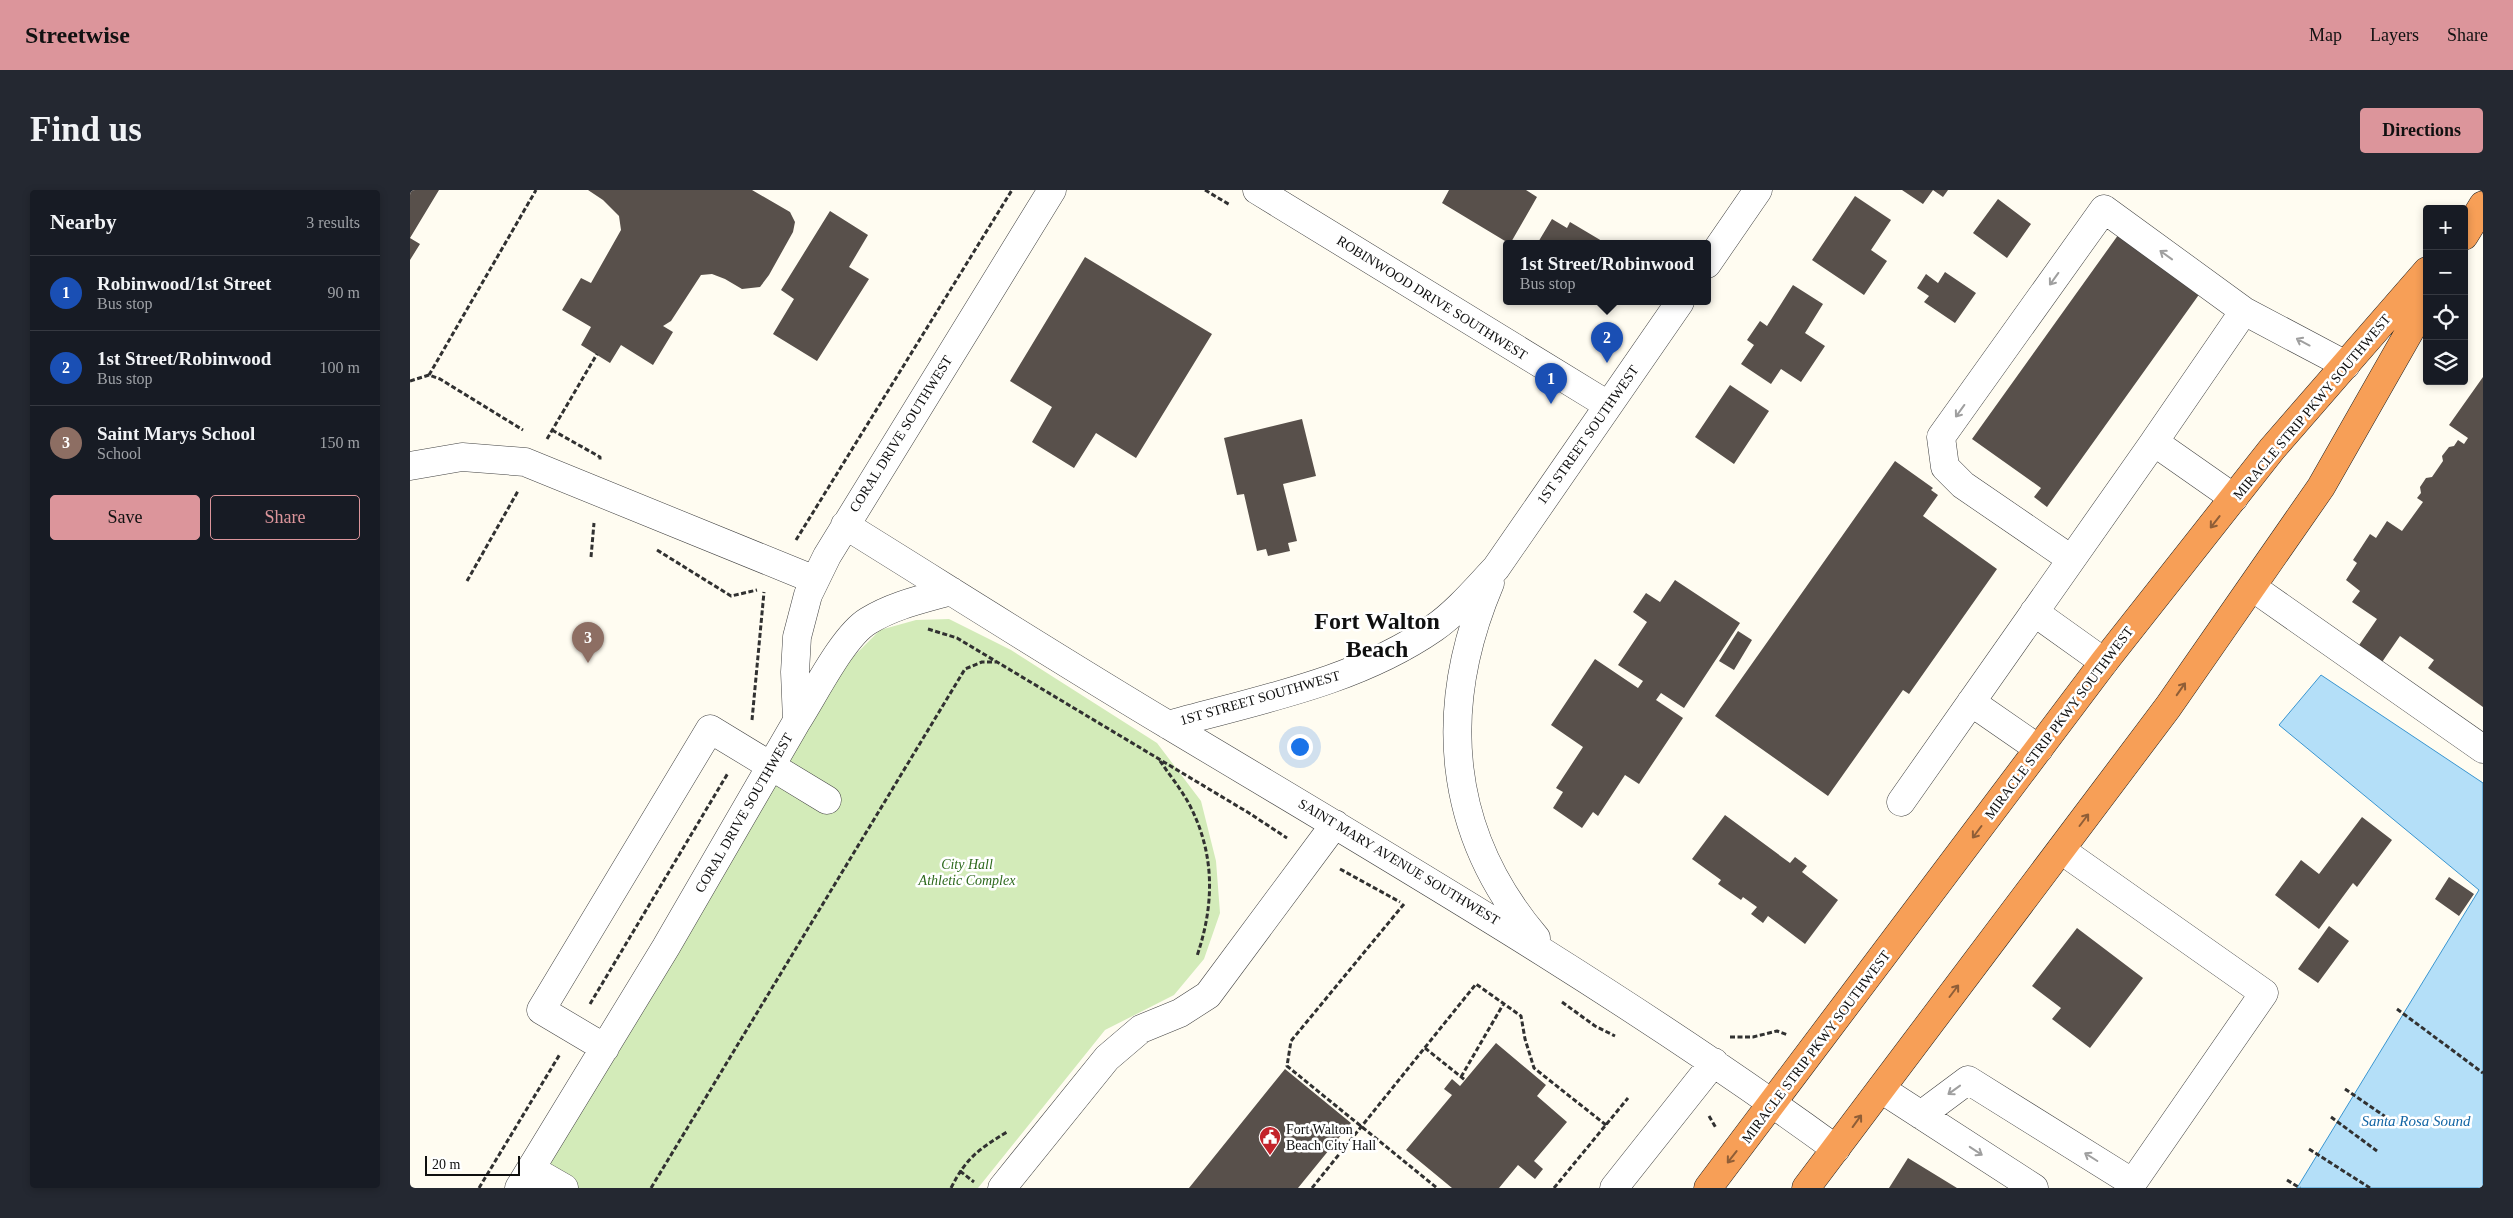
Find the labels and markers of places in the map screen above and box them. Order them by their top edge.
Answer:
pin: 2 [1591,322,1623,363]
pin: 1 [1535,363,1567,404]
pin: 3 [572,622,604,663]
place label: Fort Walton Beach City Hall [1286,1122,1376,1153]
public building icon: Fort Walton Beach City Hall [1258,1125,1282,1156]

